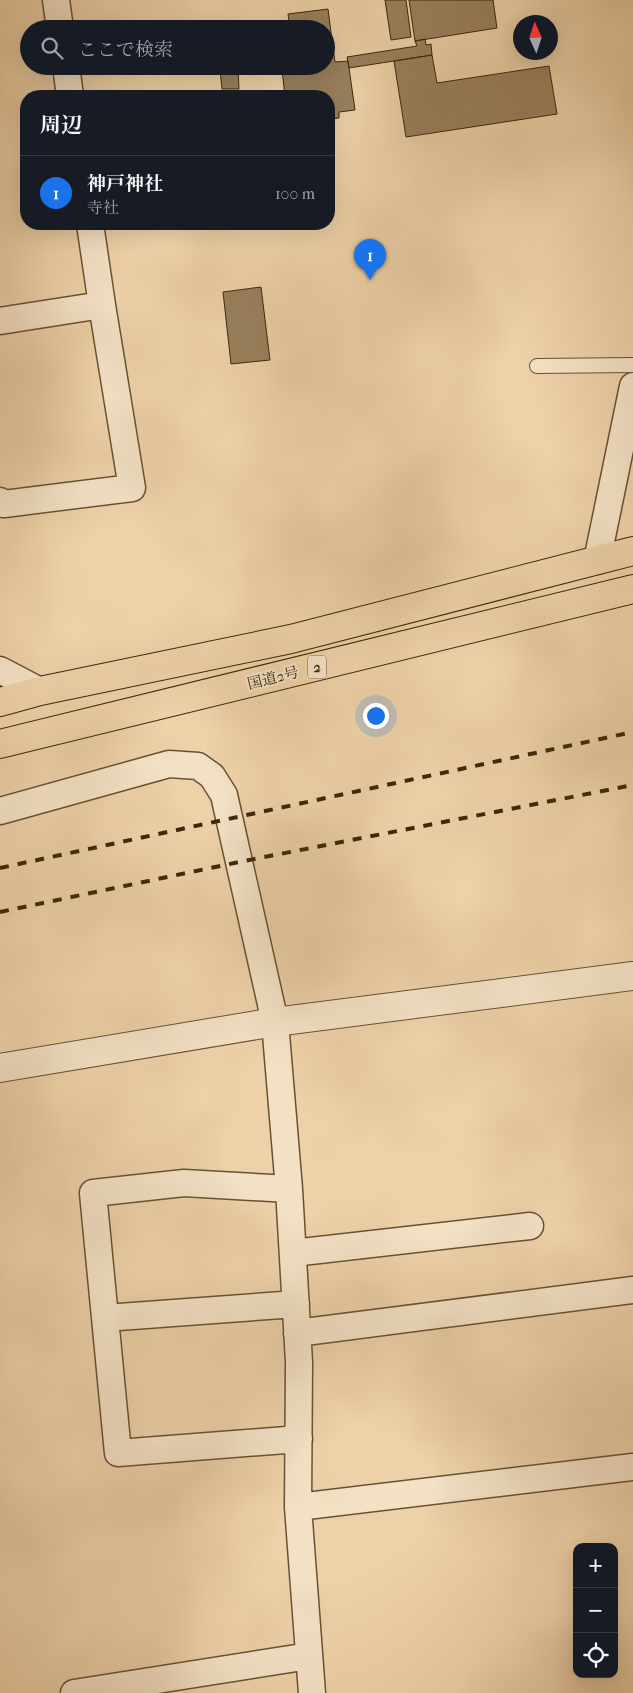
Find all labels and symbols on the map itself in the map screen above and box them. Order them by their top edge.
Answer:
north arrow [513,15,558,60]
pin: 1 [354,239,386,280]
road number: 2 [308,656,326,679]
street label: 国道2号 [245,663,301,693]
your location [363,703,389,729]

